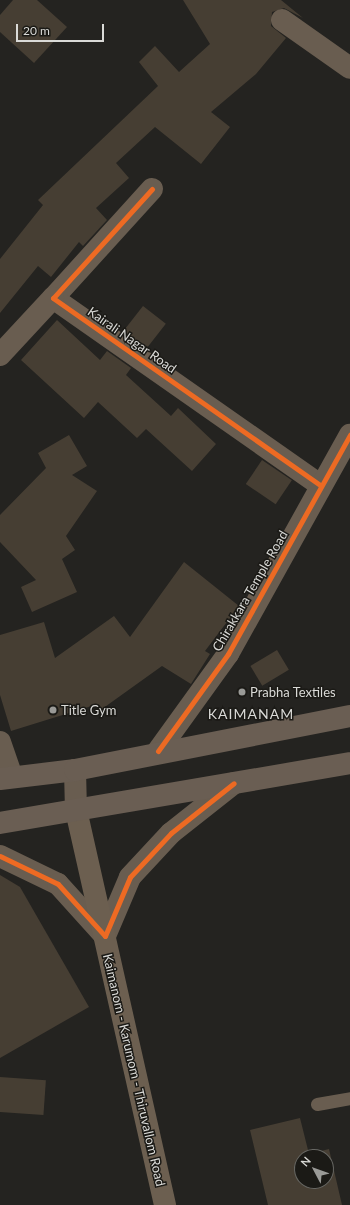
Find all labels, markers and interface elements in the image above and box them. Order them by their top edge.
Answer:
scale bar [18,16,106,42]
text: 20 m [23,23,50,38]
street label: Kairali Nagar Road [84,303,180,377]
street label: Chirakkara Temple Road [209,528,291,654]
place label: Prabha Textiles [250,684,336,700]
marker: Prabha Textiles [237,687,247,697]
place label: Title Gym [61,702,116,718]
marker: Title Gym [48,705,58,715]
district label: KAIMANAM [208,706,294,722]
street label: Kaimanom - Karumom - Thiruvallom Road [100,952,168,1188]
north arrow [294,1149,334,1189]
text: N [298,1154,313,1169]

